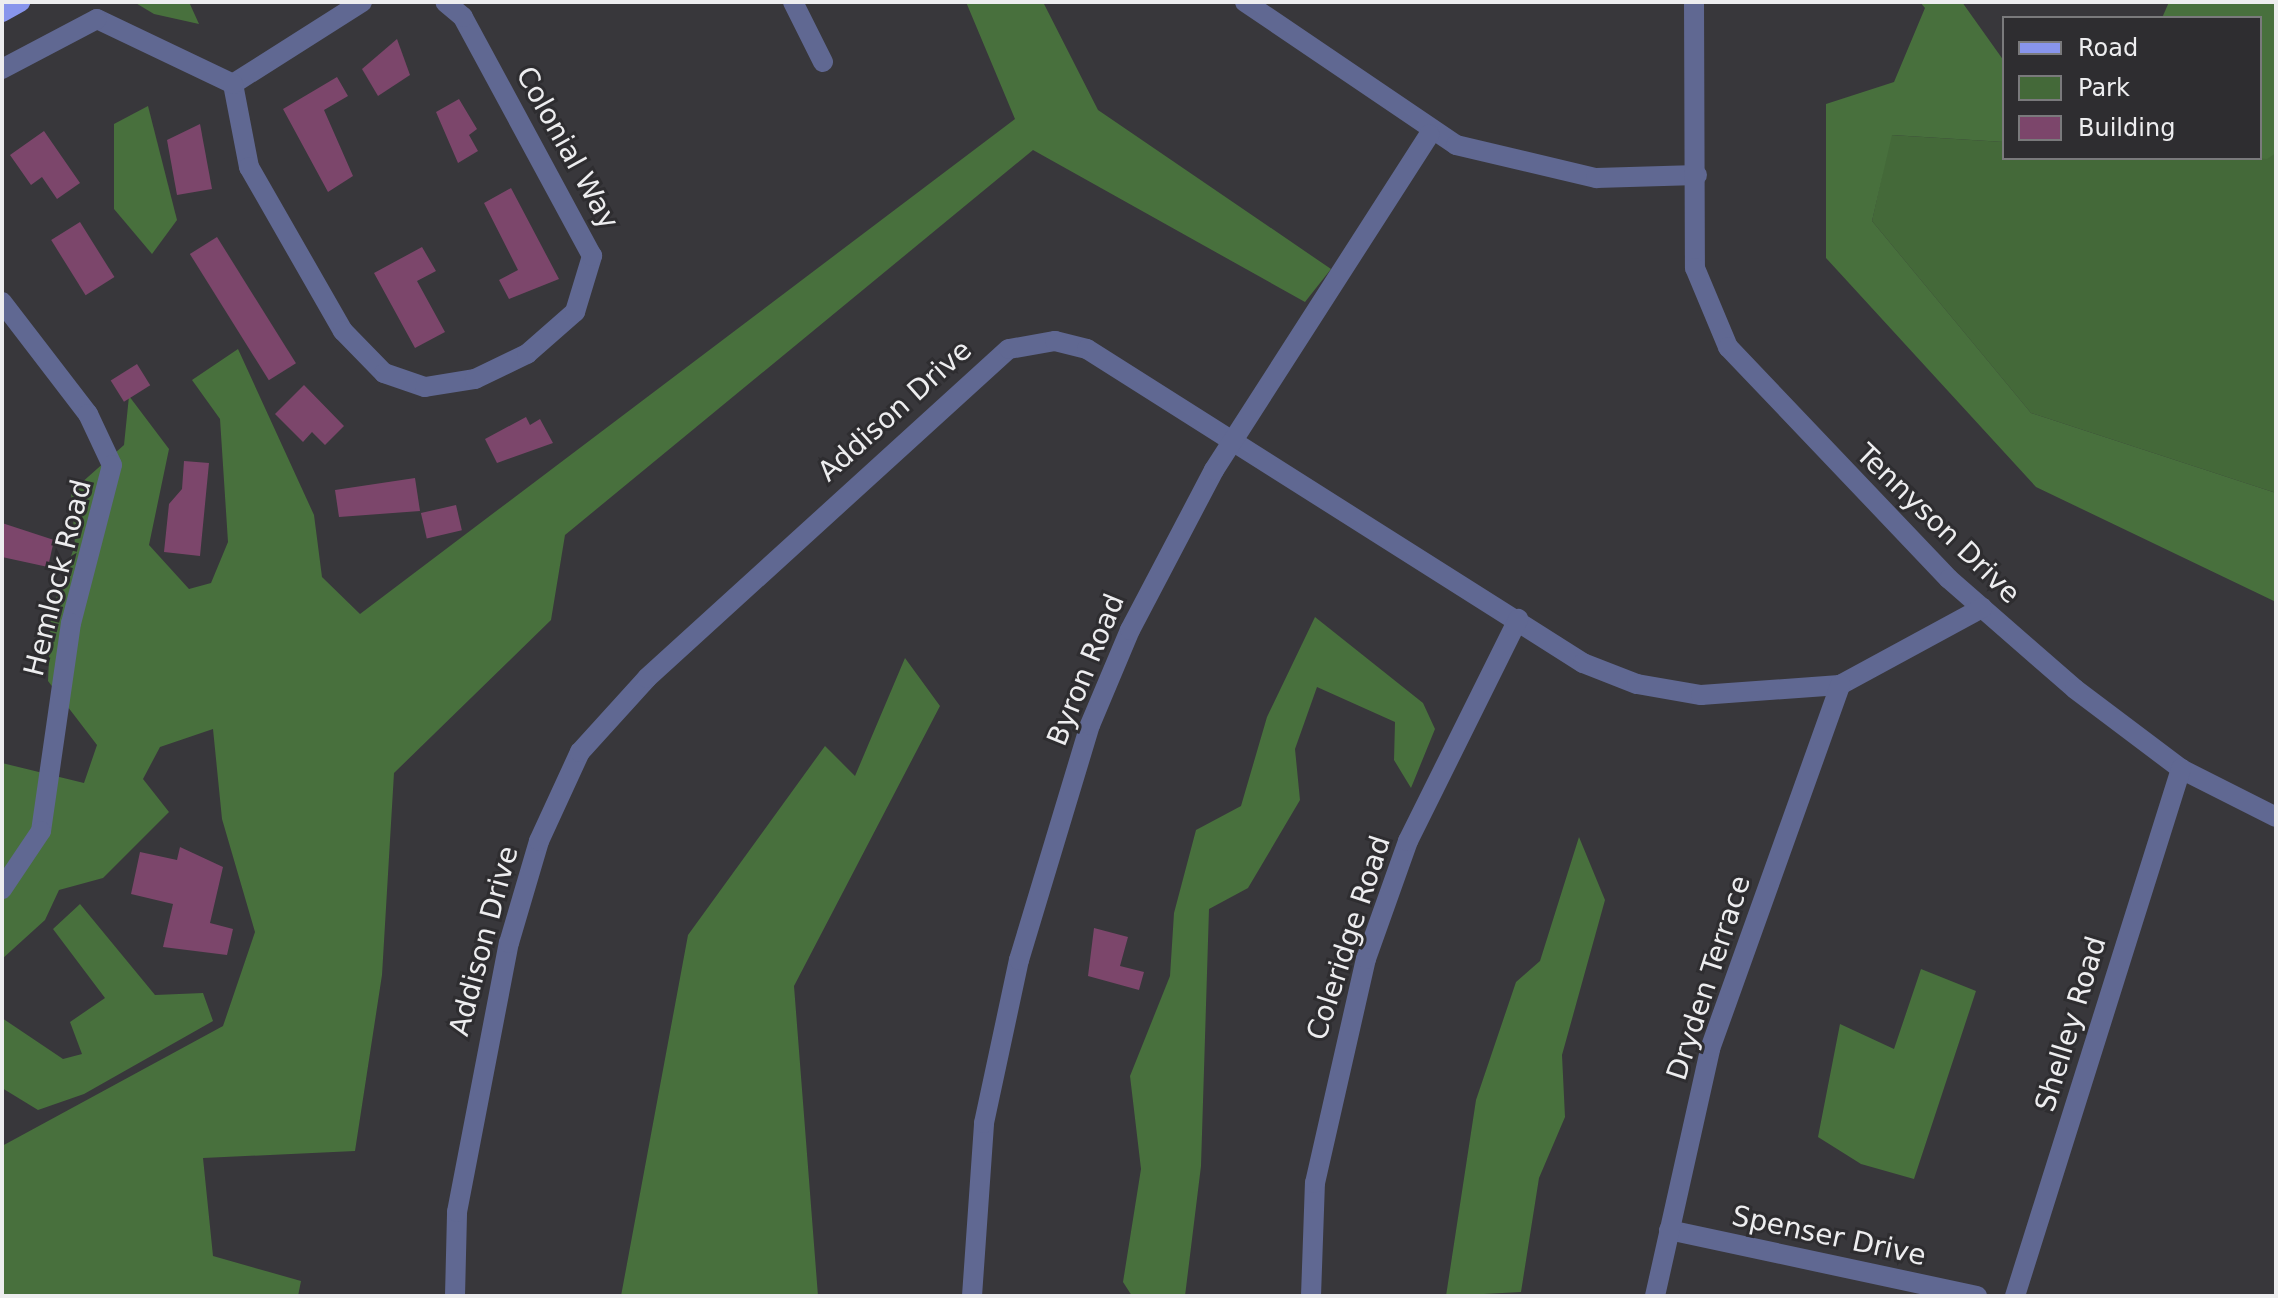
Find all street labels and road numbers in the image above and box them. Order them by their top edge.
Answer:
street label: Colonial Way [509,61,625,235]
street label: Addison Drive [811,333,979,489]
street label: Tennyson Drive [1849,437,2027,611]
street label: Hemlock Road [17,476,99,680]
street label: Byron Road [1040,589,1132,751]
street label: Coleridge Road [1300,832,1398,1044]
street label: Addison Drive [443,842,525,1040]
street label: Dryden Terrace [1660,871,1758,1085]
street label: Shelley Road [2028,932,2114,1116]
street label: Spenser Drive [1729,1199,1929,1273]

